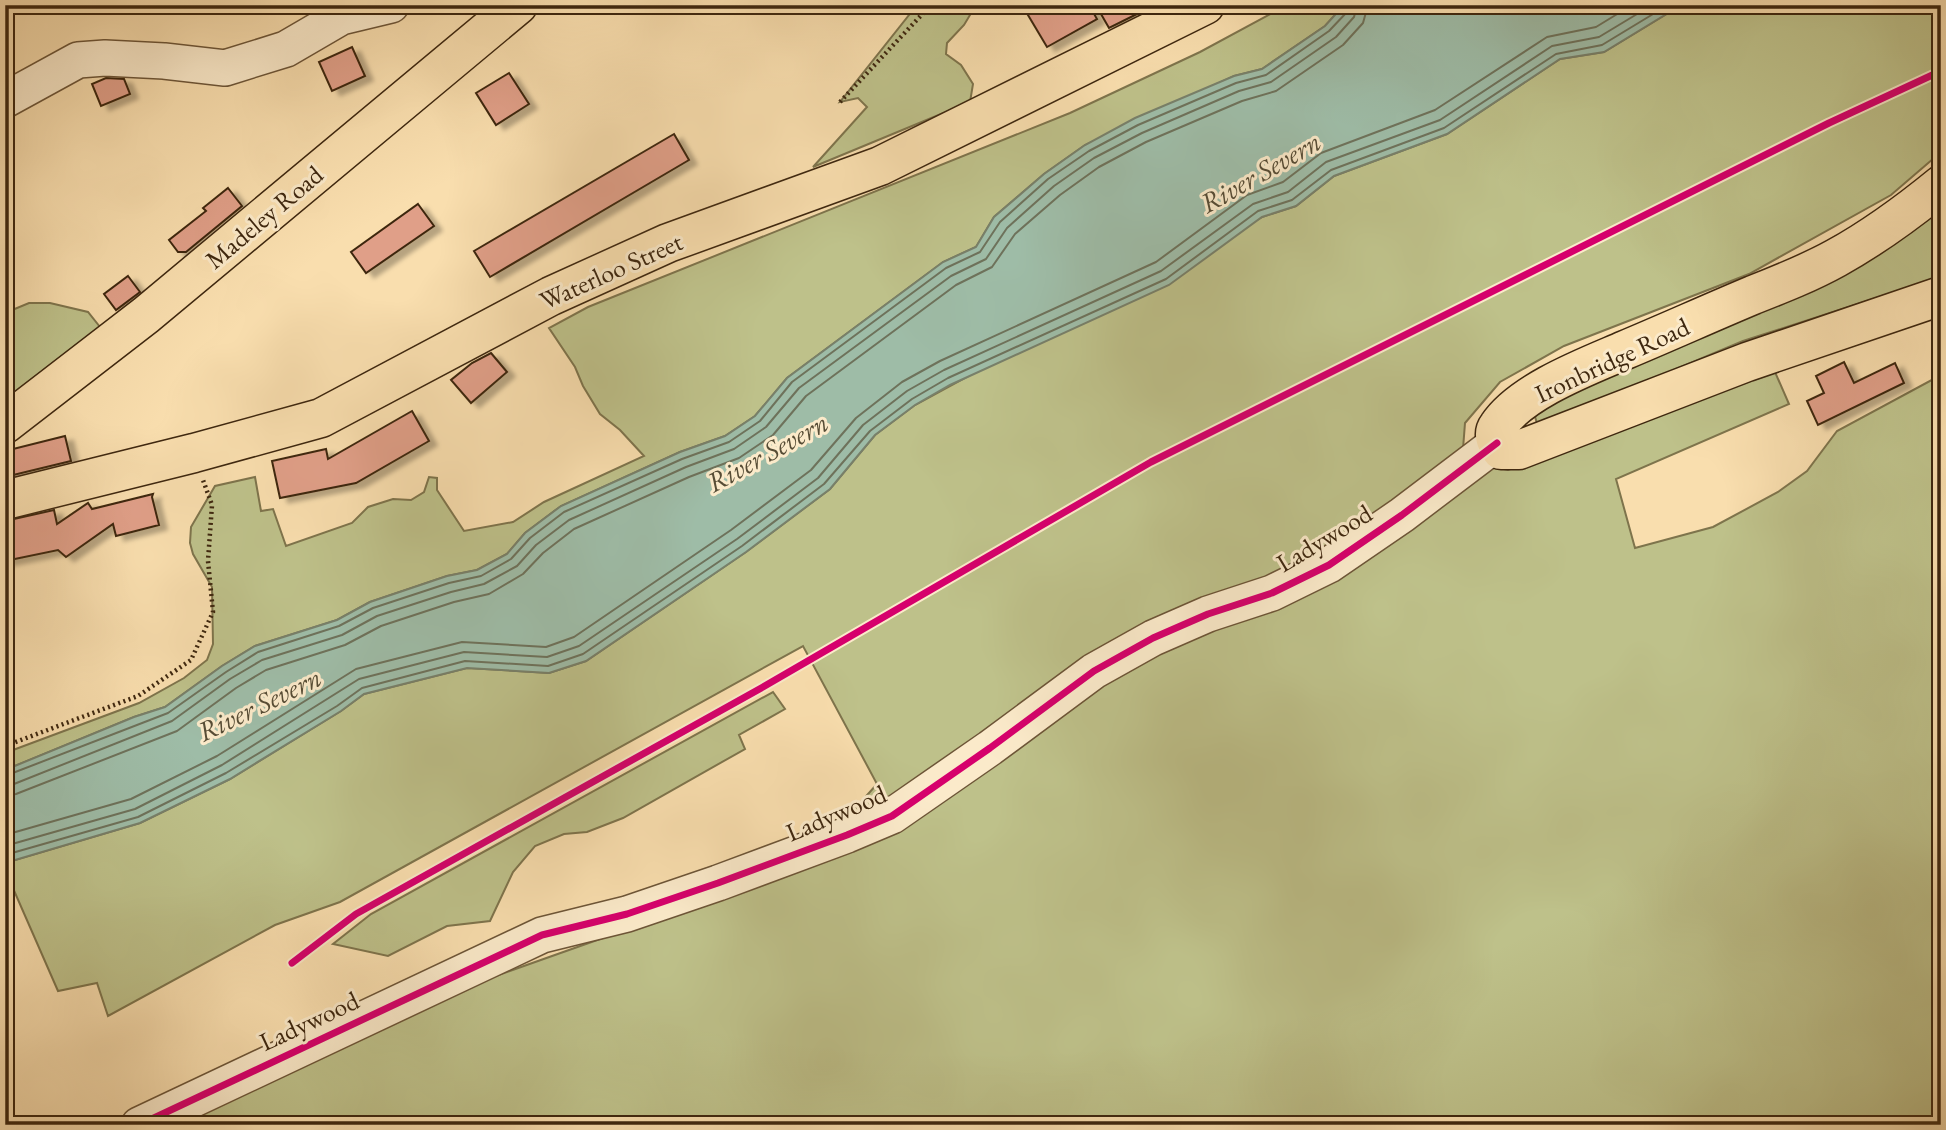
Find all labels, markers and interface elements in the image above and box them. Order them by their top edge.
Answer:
water label: River Severn [1193,123,1327,221]
street label: Madeley Road [198,157,331,276]
street label: Waterloo Street [534,224,688,318]
street label: Ironbridge Road [1529,309,1696,411]
water label: River Severn [700,404,834,500]
street label: Ladywood [1270,496,1379,580]
water label: River Severn [191,659,327,749]
street label: Ladywood [780,776,892,849]
street label: Ladywood [254,983,365,1059]

